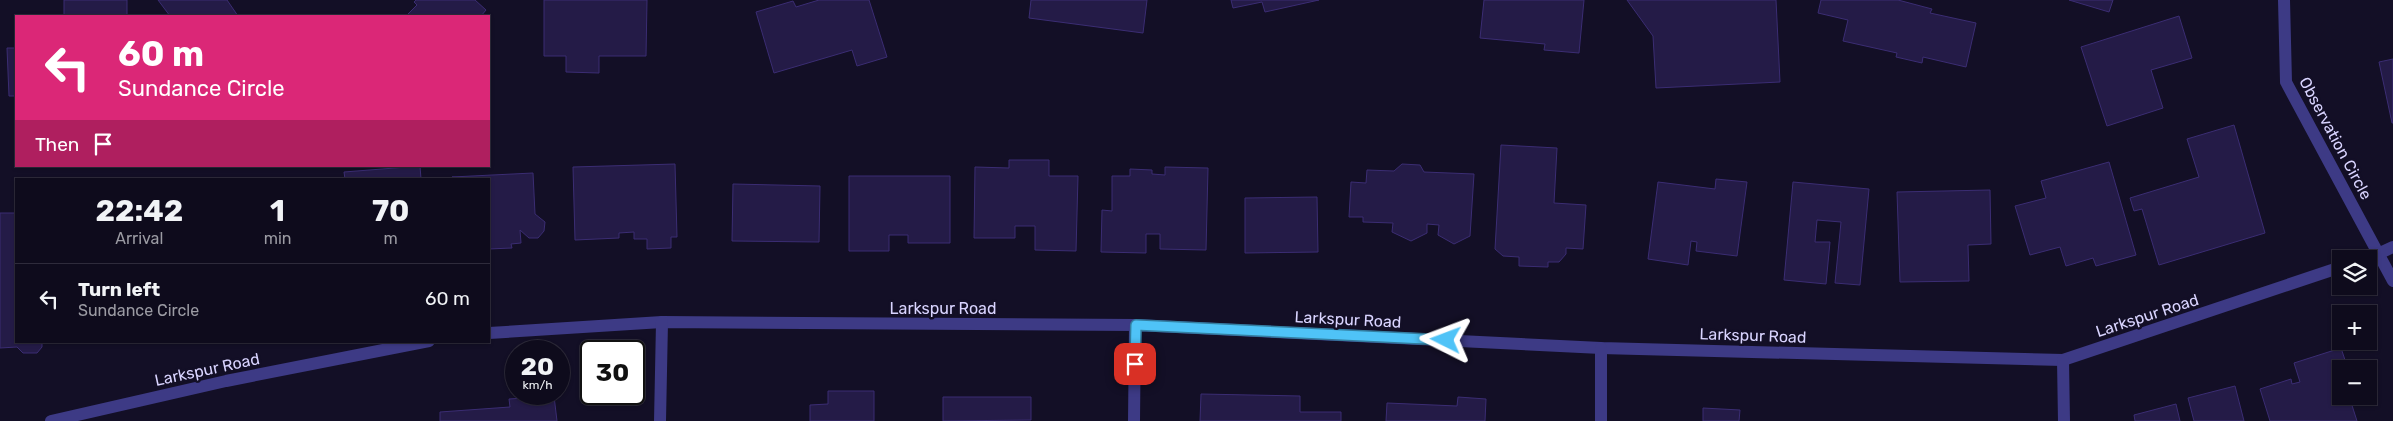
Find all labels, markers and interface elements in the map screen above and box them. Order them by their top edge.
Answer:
text: 60 m [118,33,204,75]
icon: left [35,35,100,100]
street label: Observation Circle [2295,74,2376,203]
text: Sundance Circle [118,75,285,102]
icon: arrive [89,130,117,158]
text: Then [35,133,79,156]
text: 22:42 [95,193,183,229]
text: 1 [270,193,285,229]
text: 70 [372,193,410,229]
text: Arrival [115,229,163,248]
text: min [264,229,291,248]
text: m [384,229,398,248]
map controls [2332,250,2377,405]
button: layers [2332,250,2377,295]
text: Turn left [78,278,160,301]
icon: left [35,285,63,313]
text: 60 m [425,287,470,310]
street label: Larkspur Road [2093,290,2201,341]
street label: Larkspur Road [890,299,996,318]
text: Sundance Circle [78,301,199,320]
button: + [2332,305,2377,350]
street label: Larkspur Road [1294,307,1402,332]
position arrow [1419,313,1471,365]
street label: Larkspur Road [1699,324,1807,347]
speed limit sign: 30 [580,340,645,405]
pin [1114,343,1156,385]
street label: Larkspur Road [153,349,261,390]
icon: arrive [1121,350,1149,378]
text: 20 [521,352,554,381]
button: − [2332,360,2377,405]
text: km/h [523,378,552,392]

